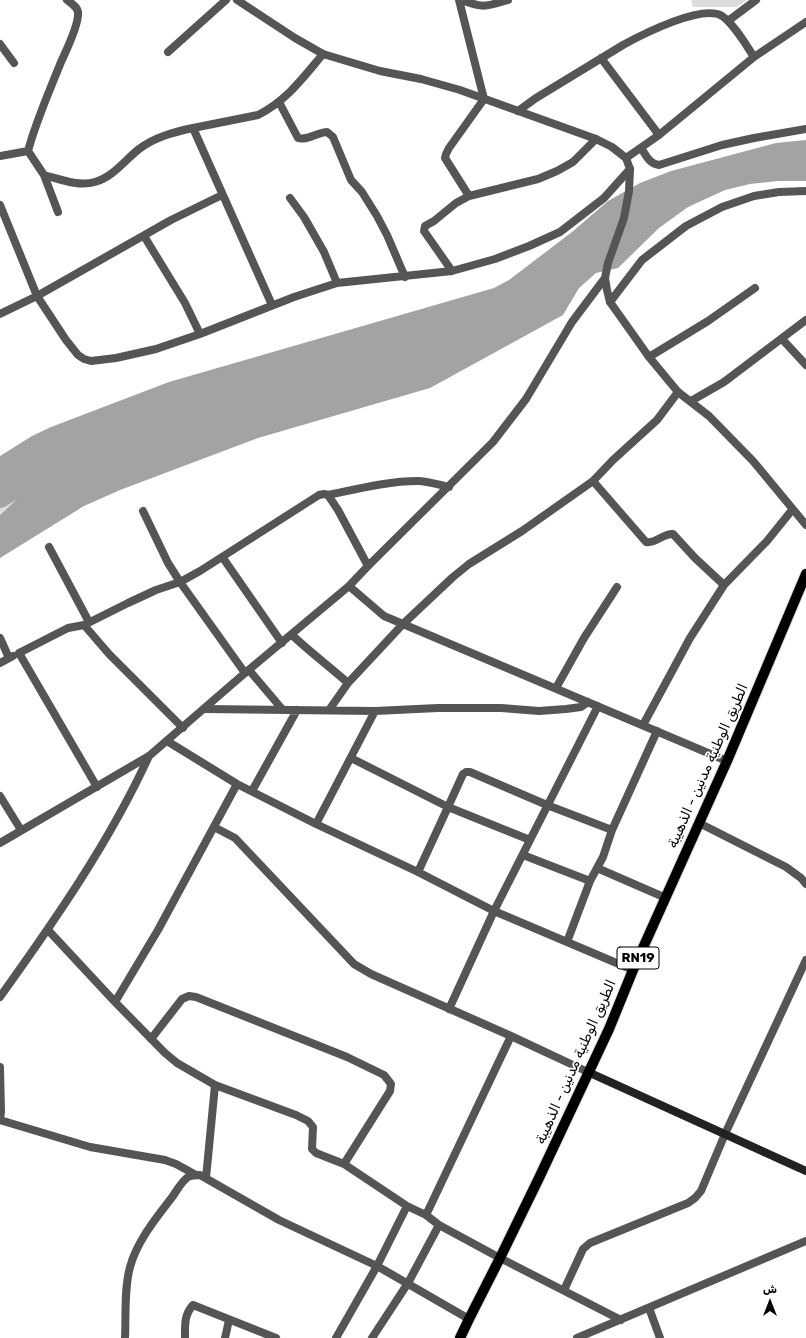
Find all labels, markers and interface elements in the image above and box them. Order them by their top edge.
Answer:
street label: الطريق الوطنية مدنين - الذهيبة [664,681,752,851]
road number: RN19 [617,947,659,969]
street label: الطريق الوطنية مدنين - الذهيبة [532,977,620,1147]
north arrow [750,1282,790,1322]
text: ش [763,1283,777,1296]

